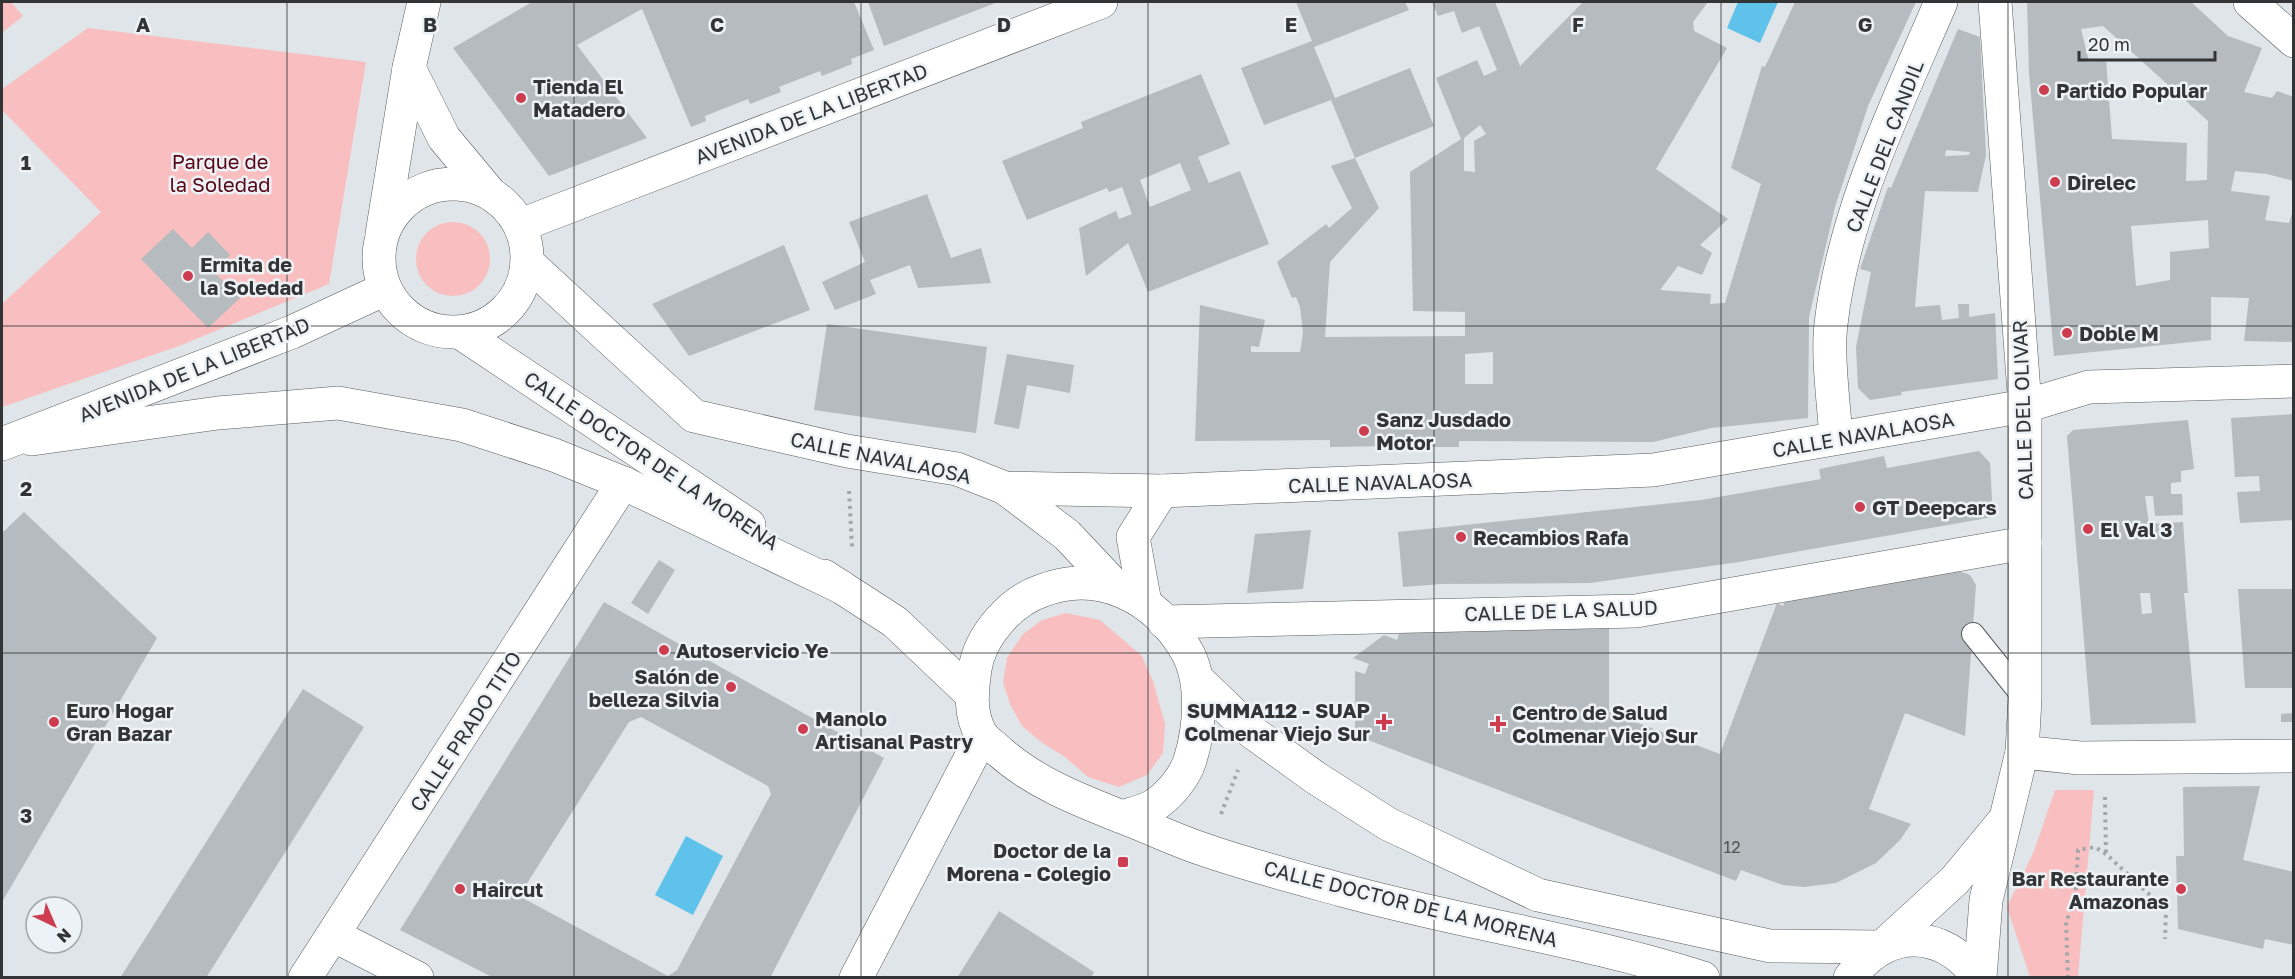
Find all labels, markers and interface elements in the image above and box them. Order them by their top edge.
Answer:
text: A [136,12,150,36]
text: B [423,12,437,36]
text: C [710,12,724,36]
text: D [997,12,1011,36]
text: E [1285,12,1297,36]
text: F [1572,12,1584,36]
text: G [1858,12,1872,36]
scale bar [2079,24,2216,62]
text: 20 m [2088,33,2130,55]
street label: CALLE DEL CANDIL [1840,56,1928,236]
street label: AVENIDA DE LA LIBERTAD [691,58,931,168]
place label: Tienda El Matadero [533,74,626,121]
place label: Partido Popular [2056,78,2207,102]
marker: Partido Popular [2037,83,2051,97]
marker: Tienda El Matadero [514,91,528,105]
park label: Parque de la Soledad [169,149,271,196]
text: 1 [21,150,31,174]
place label: Direlec [2067,170,2136,194]
marker: Direlec [2048,175,2062,189]
place label: Ermita de la Soledad [200,252,303,299]
marker: Ermita de la Soledad [181,269,195,283]
street label: AVENIDA DE LA LIBERTAD [75,312,313,426]
street label: CALLE DEL OLIVAR [2007,319,2037,501]
place label: Doble M [2079,321,2159,345]
marker: Doble M [2060,326,2074,340]
street label: CALLE DOCTOR DE LA MORENA [520,366,784,554]
street label: CALLE NAVALAOSA [1770,406,1956,462]
place label: Sanz Jusdado Motor [1376,407,1511,454]
marker: Sanz Jusdado Motor [1357,424,1371,438]
street label: CALLE NAVALAOSA [788,426,974,488]
street label: CALLE NAVALAOSA [1288,467,1472,497]
text: 2 [20,476,32,500]
place label: GT Deepcars [1872,495,1997,519]
marker: GT Deepcars [1853,500,1867,514]
place label: El Val 3 [2100,517,2173,541]
marker: El Val 3 [2081,522,2095,536]
place label: Recambios Rafa [1473,525,1629,549]
marker: Recambios Rafa [1454,530,1468,544]
street label: CALLE DE LA SALUD [1464,595,1658,625]
place label: Autoservicio Ye [676,638,829,662]
marker: Autoservicio Ye [657,643,671,657]
street label: CALLE PRADO TITO [404,646,526,816]
place label: Salón de belleza Silvia [589,664,719,711]
marker: Salón de belleza Silvia [724,680,738,694]
place label: Euro Hogar Gran Bazar [66,698,174,745]
place label: SUMMA112 - SUAP Colmenar Viejo Sur [1184,698,1370,745]
place label: Centro de Salud Colmenar Viejo Sur [1512,700,1698,747]
place label: Manolo Artisanal Pastry [815,706,973,753]
marker: SUMMA112 - SUAP Colmenar Viejo Sur [1375,713,1393,731]
marker: Euro Hogar Gran Bazar [47,715,61,729]
marker: Centro de Salud Colmenar Viejo Sur [1489,715,1507,733]
marker: Manolo Artisanal Pastry [796,722,810,736]
text: 3 [20,803,32,827]
house number: 12 [1723,837,1741,857]
place label: Doctor de la Morena - Colegio [946,838,1111,885]
marker: Doctor de la Morena - Colegio [1116,855,1130,869]
street label: CALLE DOCTOR DE LA MORENA [1262,855,1560,951]
place label: Bar Restaurante Amazonas [2012,866,2169,913]
place label: Haircut [472,877,543,901]
marker: Haircut [453,882,467,896]
marker: Bar Restaurante Amazonas [2174,882,2188,896]
north arrow [24,895,84,955]
text: N [53,924,76,947]

